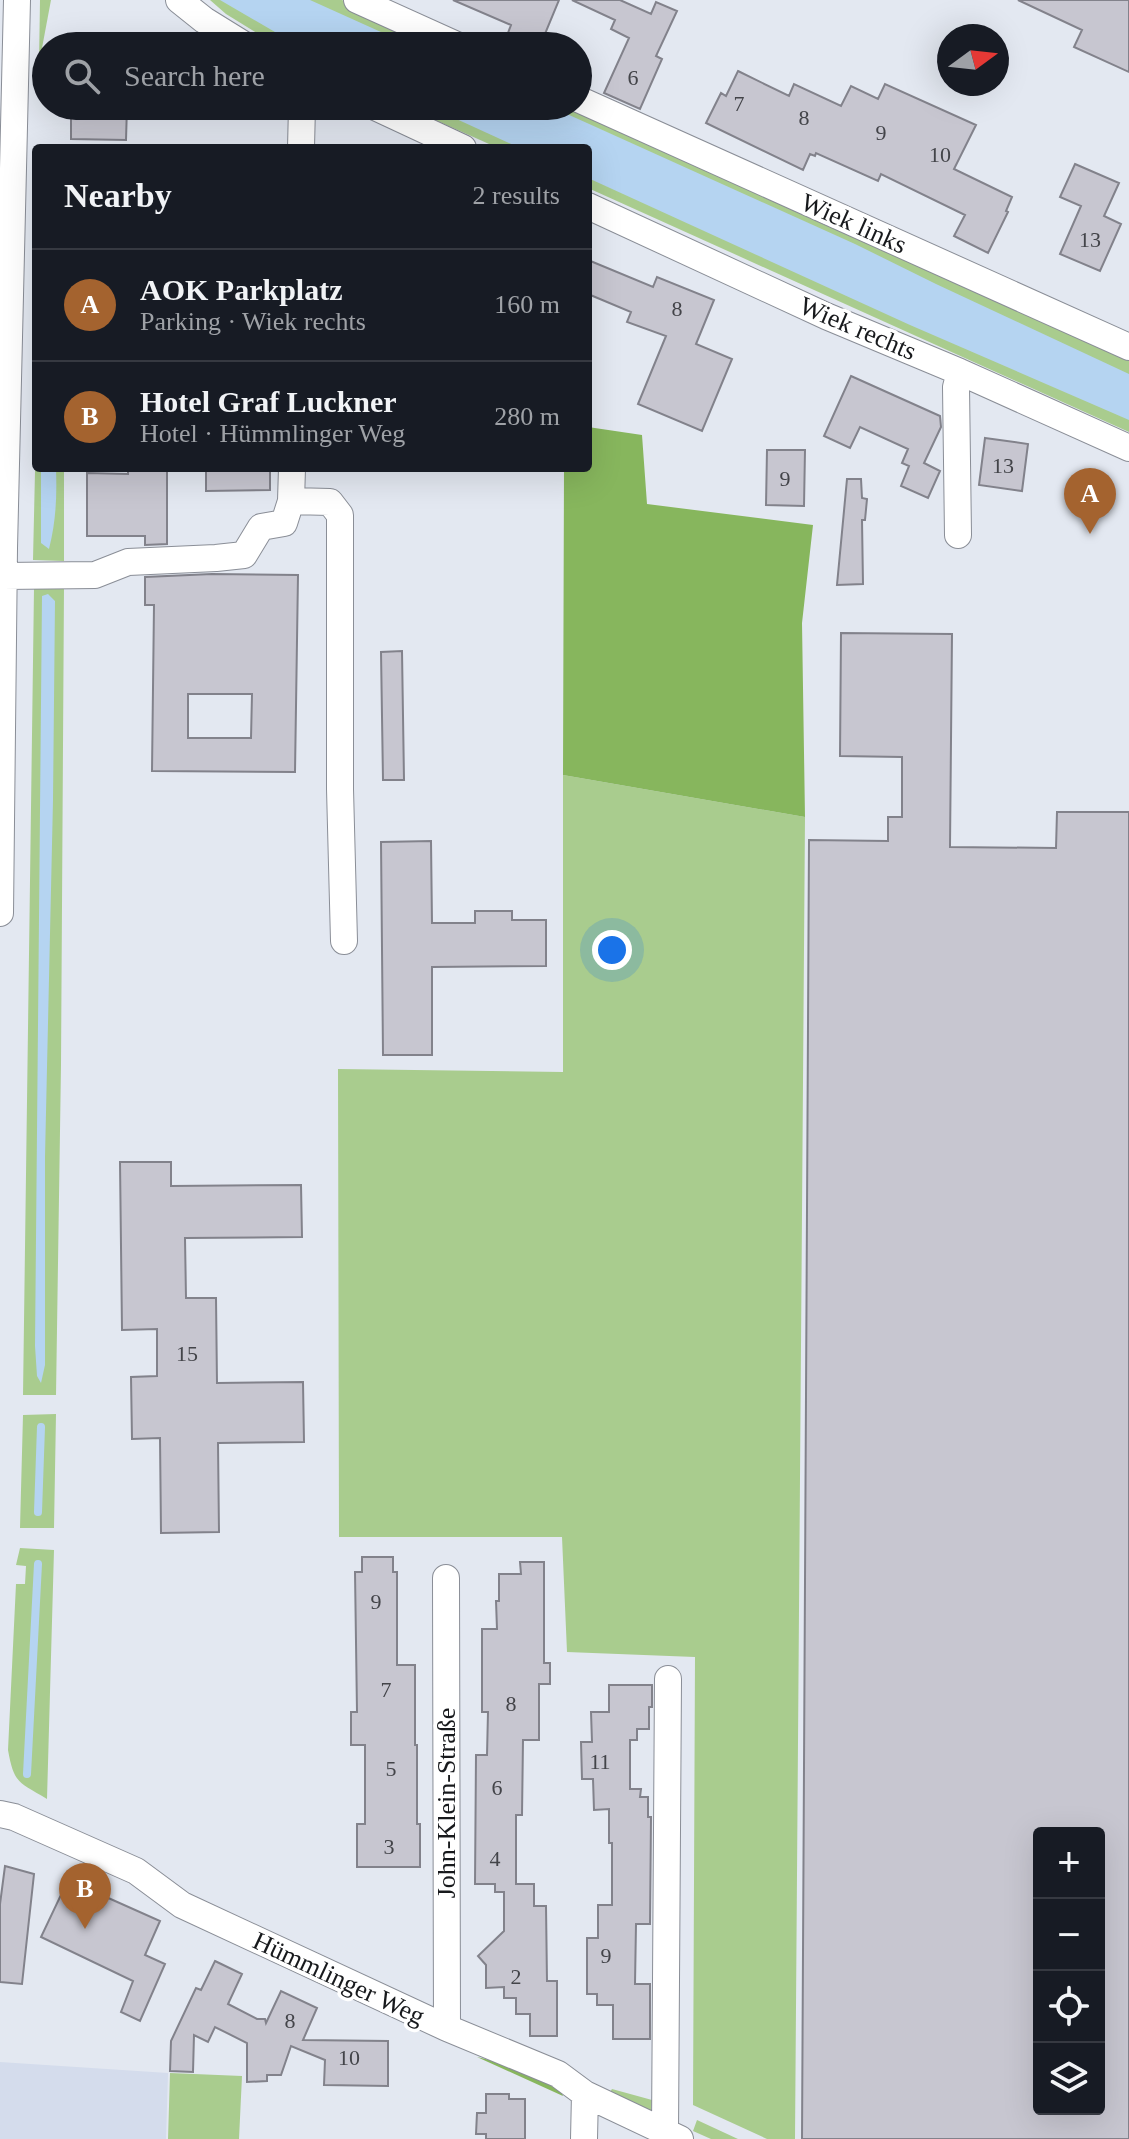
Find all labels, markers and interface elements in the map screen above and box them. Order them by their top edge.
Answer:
north arrow [937,24,1009,96]
search box [32,32,592,120]
icon: search [60,54,104,98]
text: Search here [124,59,265,92]
house number: 6 [628,65,639,90]
house number: 7 [734,91,745,116]
house number: 8 [799,105,810,130]
house number: 9 [876,120,887,145]
house number: 10 [929,142,951,167]
text: Nearby [64,177,172,214]
text: 2 results [473,181,560,210]
street label: Wiek links [797,187,911,260]
house number: 13 [1079,227,1101,252]
text: AOK Parkplatz [140,273,343,306]
text: A [81,290,99,319]
text: 160 m [494,290,560,319]
street label: Wiek rechts [795,291,920,366]
house number: 8 [672,296,683,321]
text: Parking · Wiek rechts [140,307,366,336]
text: Hotel Graf Luckner [140,385,397,418]
text: B [81,402,99,431]
text: 280 m [494,402,560,431]
text: Hotel · Hümmlinger Weg [140,419,405,448]
house number: 13 [992,453,1014,478]
house number: 9 [780,466,791,491]
pin: A [1064,468,1116,534]
your location [592,930,632,970]
house number: 15 [176,1341,198,1366]
house number: 9 [371,1589,382,1614]
house number: 7 [381,1677,392,1702]
house number: 8 [506,1691,517,1716]
street label: John-Klein-Straße [432,1708,461,1898]
house number: 11 [589,1749,611,1774]
house number: 5 [386,1756,397,1781]
house number: 6 [492,1775,503,1800]
map controls [1033,1827,1105,2115]
button: + [1033,1827,1105,1899]
house number: 3 [384,1834,395,1859]
house number: 4 [490,1846,501,1871]
pin: B [59,1863,111,1929]
button: − [1033,1899,1105,1971]
street label: Hümmlinger Weg [248,1926,429,2031]
house number: 9 [601,1943,612,1968]
house number: 2 [511,1964,522,1989]
button: locate [1033,1971,1105,2043]
house number: 8 [285,2008,296,2033]
button: layers [1033,2043,1105,2115]
house number: 10 [338,2045,360,2070]

